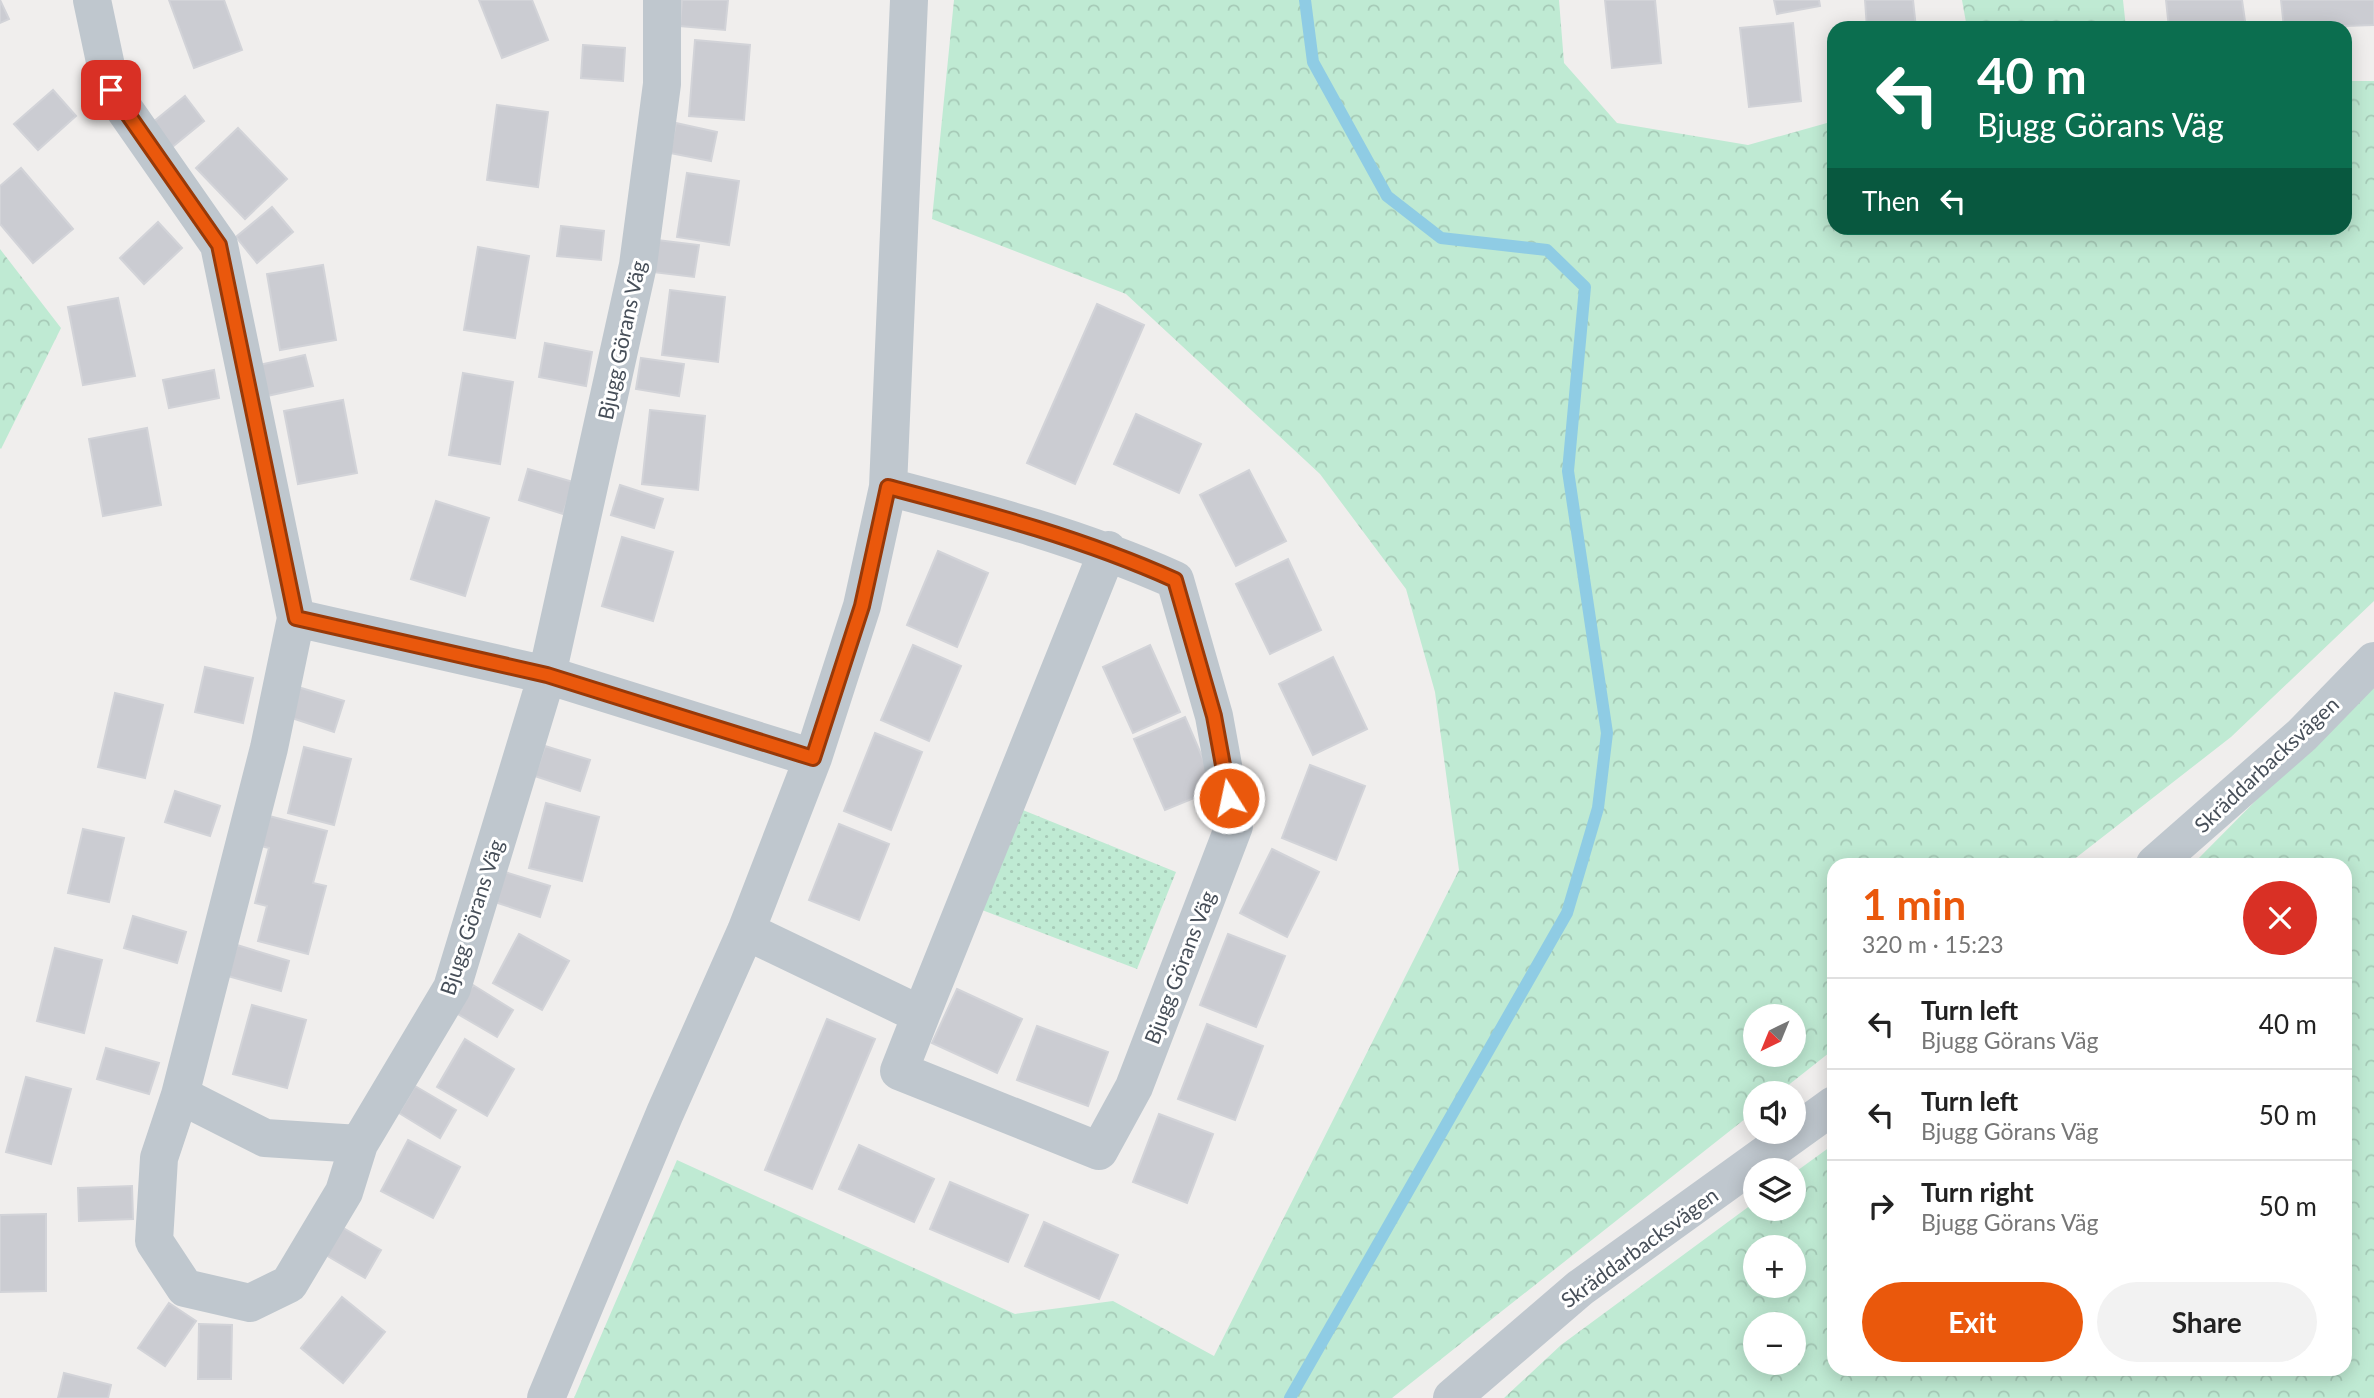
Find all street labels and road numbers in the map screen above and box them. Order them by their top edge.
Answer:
street label: Bjugg Görans Väg [592,258,650,422]
street label: Skräddarbacksvägen [2189,691,2343,837]
street label: Bjugg Görans Väg [434,836,508,998]
street label: Bjugg Görans Väg [1138,887,1220,1047]
street label: Skräddarbacksvägen [1556,1182,1722,1312]

